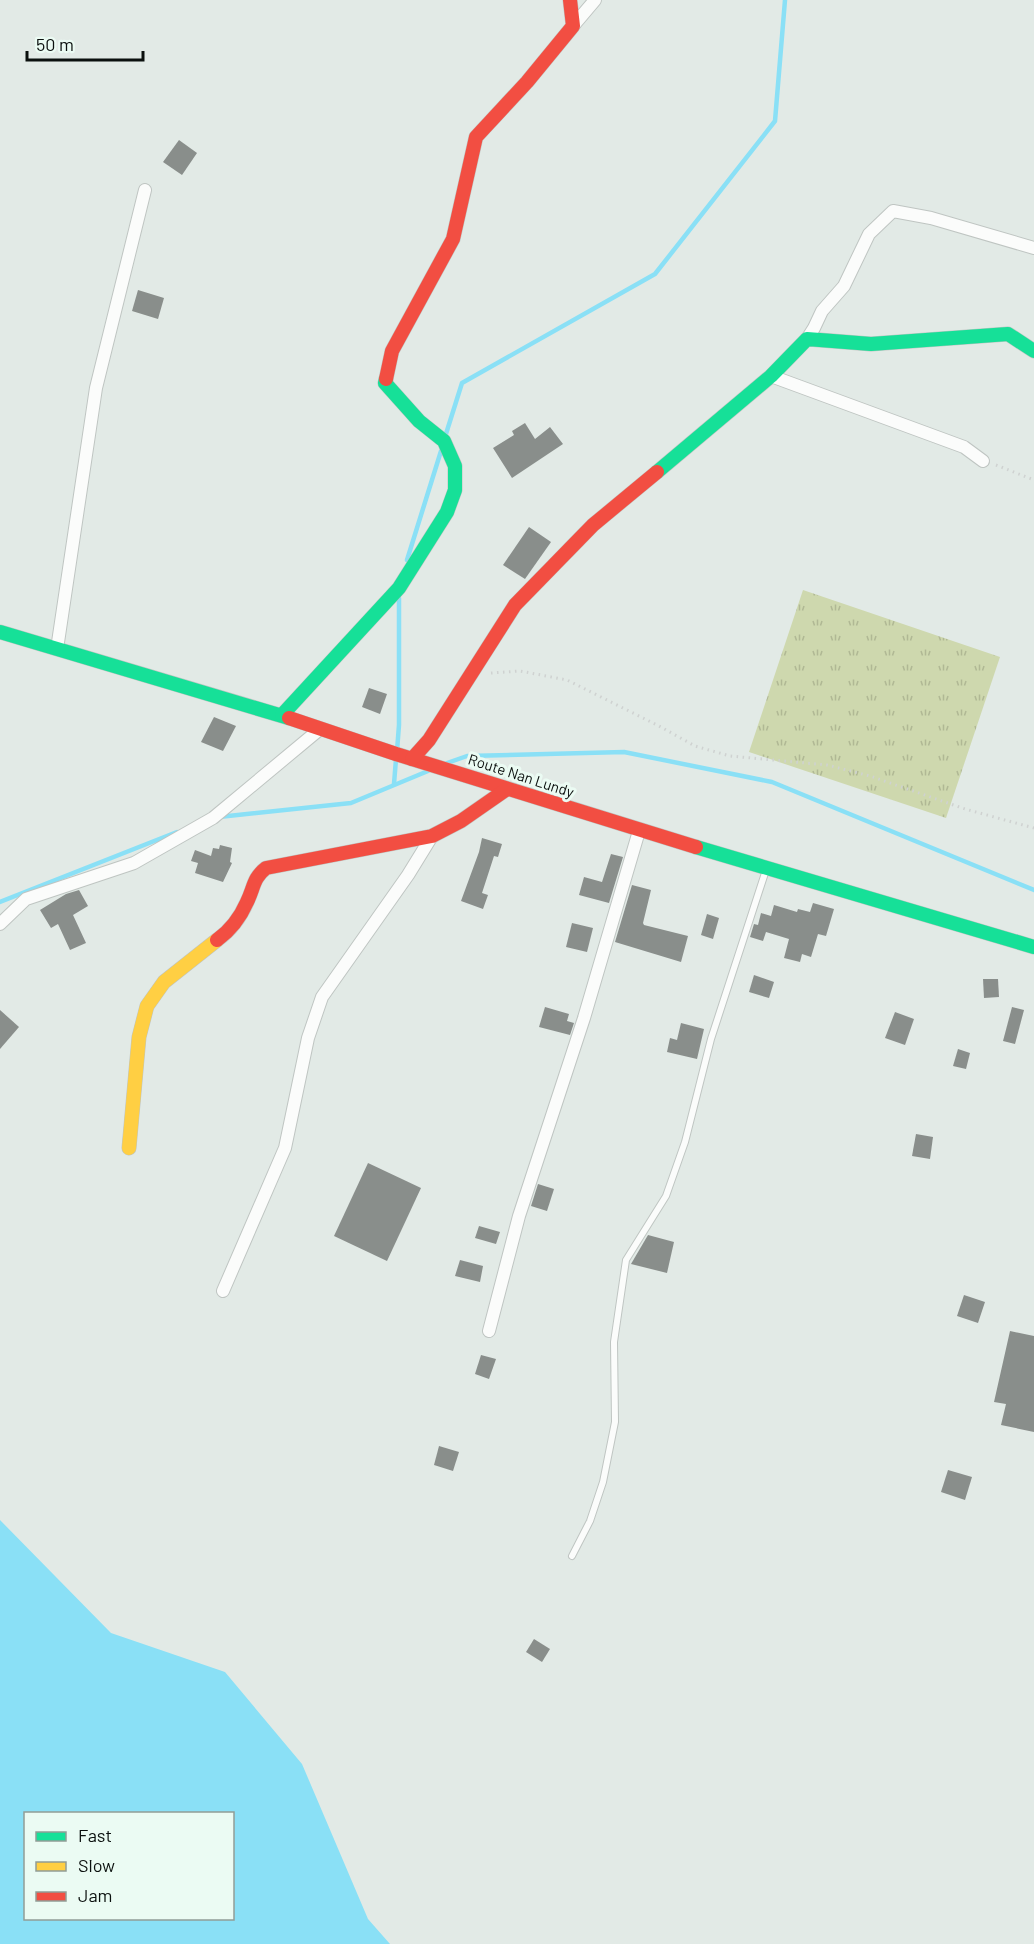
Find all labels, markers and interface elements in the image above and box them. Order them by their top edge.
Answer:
scale bar [27,24,142,62]
text: 50 m [36,33,74,55]
street label: Route Nan Lundy [466,749,577,801]
legend [24,1812,234,1920]
text: Fast [78,1824,112,1846]
text: Slow [78,1854,115,1876]
text: Jam [78,1884,112,1906]

